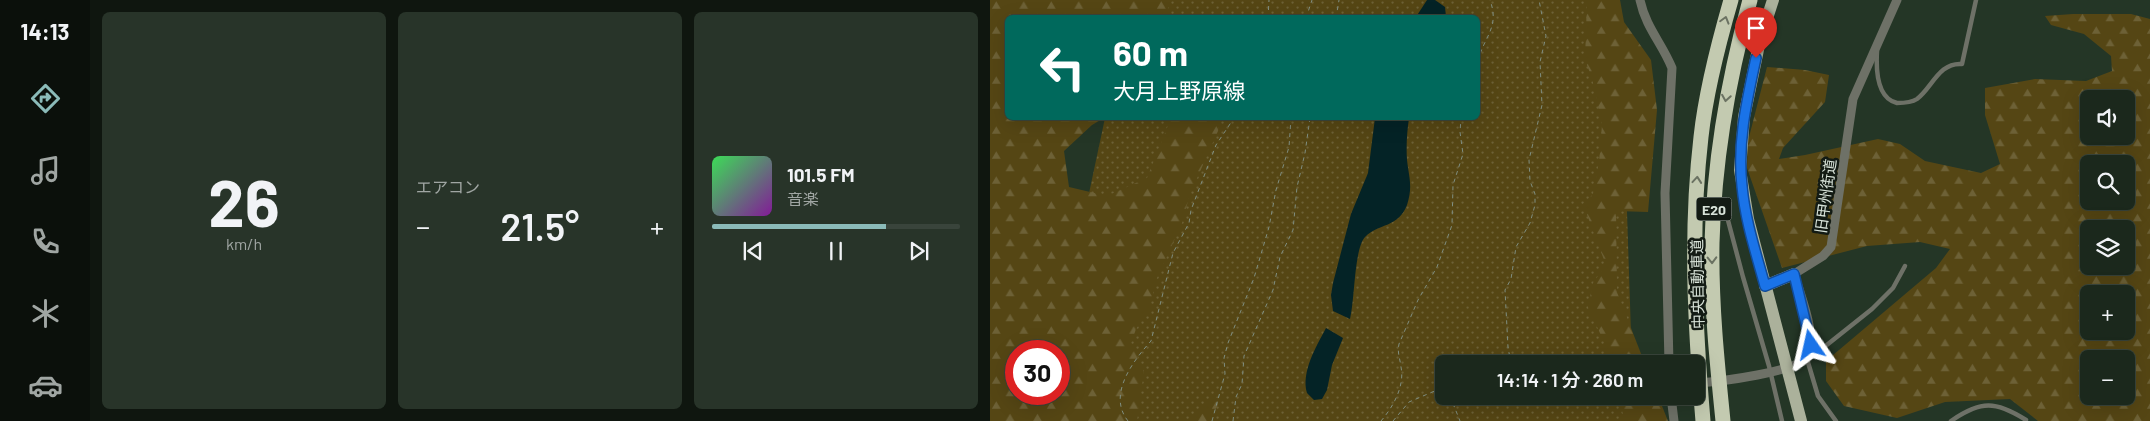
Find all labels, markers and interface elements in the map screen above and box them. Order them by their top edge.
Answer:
pin [1735,7,1777,58]
icon: arrive [1742,14,1770,42]
one-way arrow [1719,16,1730,25]
text: 14:13 [21,18,69,44]
text: 60 m [1113,31,1188,73]
icon: left [1030,35,1095,100]
text: 大月上野原線 [1113,77,1245,103]
icon: directions [28,81,63,116]
map controls [2080,90,2135,405]
button: sound [2080,90,2135,145]
one-way arrow [1722,94,1732,103]
icon: music [28,153,63,188]
button: search [2080,155,2135,210]
street label: 旧甲州街道 [1811,158,1839,234]
text: 26 [208,162,280,240]
text: 101.5 FM [787,163,854,186]
one-way arrow [1691,176,1702,184]
text: エアコン [416,177,480,196]
text: 音楽 [787,189,819,208]
road number: E20 [1696,198,1732,220]
text: 21.5° [501,203,579,249]
text: − [416,209,430,243]
text: + [650,209,664,243]
button: layers [2080,220,2135,275]
icon: phone [28,224,63,259]
text: km/h [226,234,262,253]
icon: previous [739,237,767,265]
icon: pause [822,237,850,265]
icon: next [905,237,933,265]
street label: 中央自動車道 [1687,239,1707,329]
one-way arrow [1707,256,1717,264]
button: + [2080,285,2135,340]
icon: climate [28,296,63,331]
position arrow [1784,318,1836,370]
speed limit sign: 30 [1005,340,1070,405]
button: − [2080,350,2135,405]
icon: car [28,368,63,403]
text: 14:14 · 1 分 · 260 m [1497,368,1643,391]

